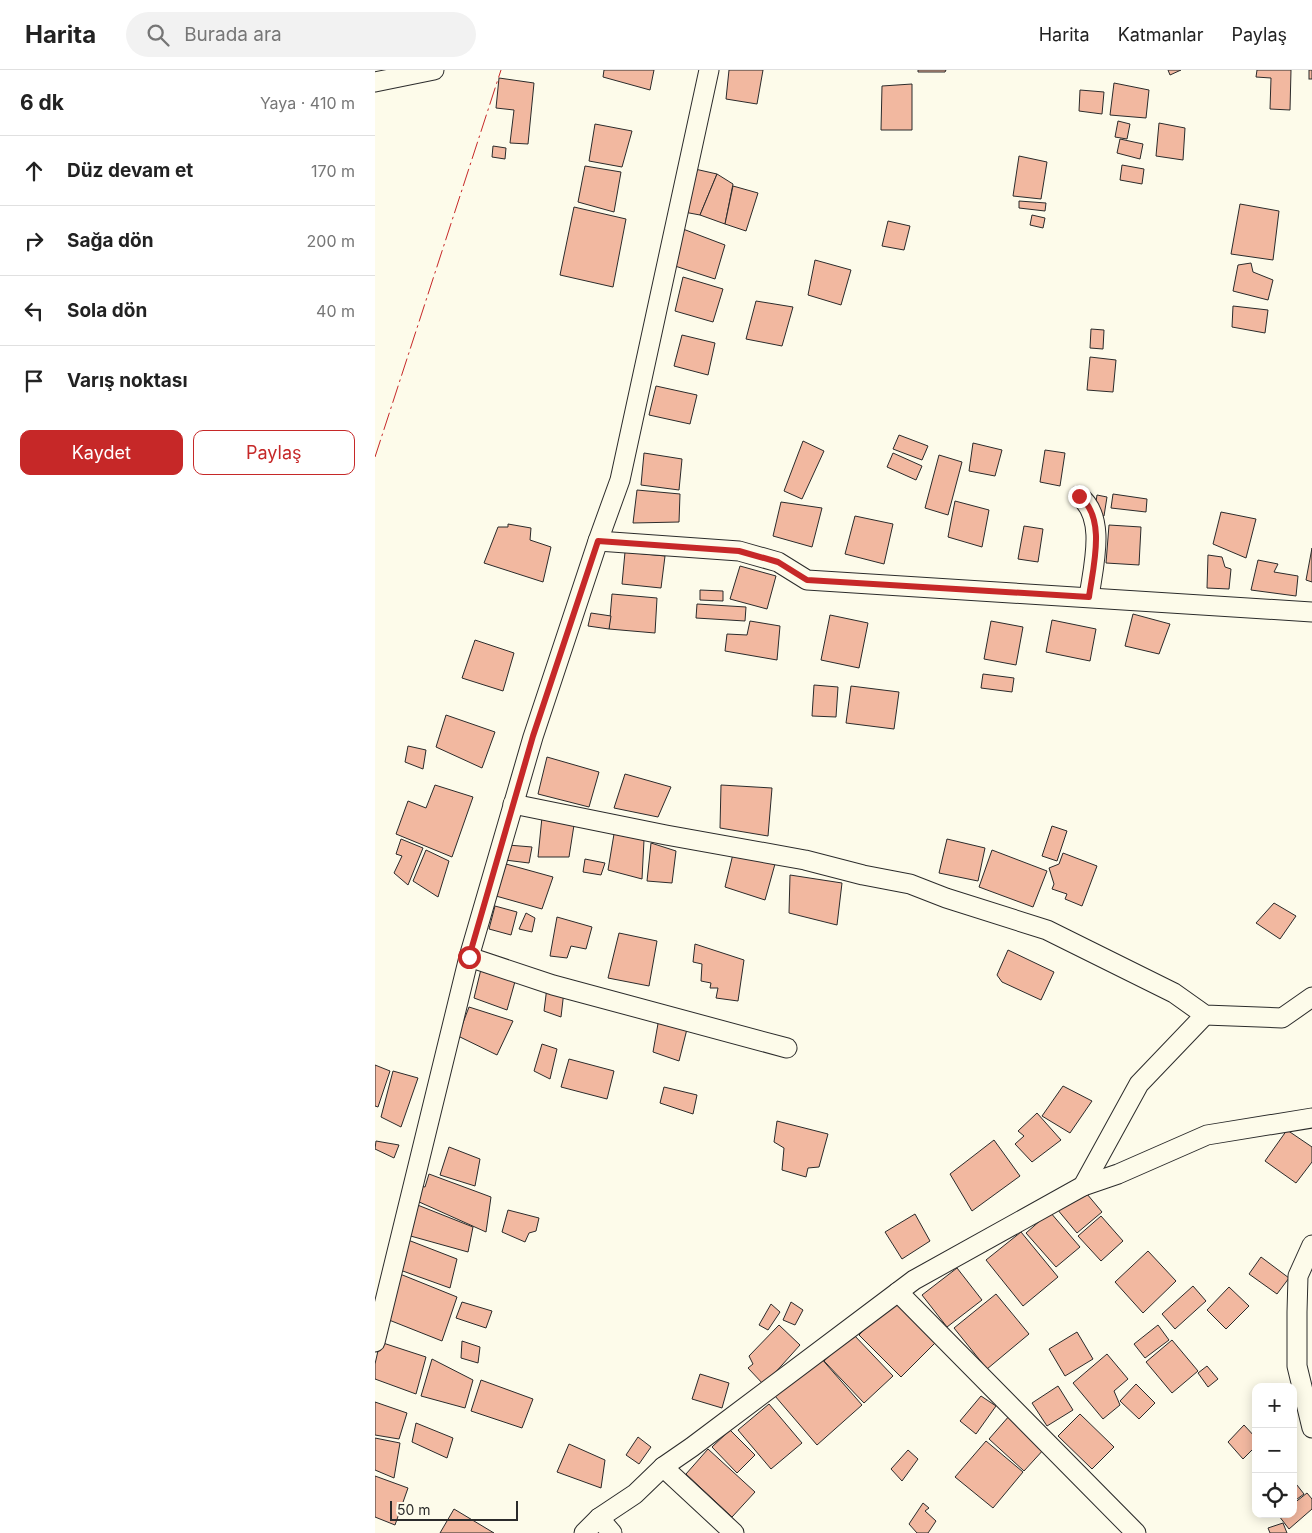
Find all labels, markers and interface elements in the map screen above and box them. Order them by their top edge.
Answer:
search box [126,12,476,57]
text: Harita [25,20,96,49]
icon: search [144,21,172,49]
text: Burada ara [184,23,282,46]
text: Harita [1039,24,1090,45]
text: Katmanlar [1118,24,1203,45]
text: Paylaş [1231,24,1287,45]
text: 6 dk [20,90,64,115]
text: Yaya · 410 m [260,93,355,113]
icon: ahead [20,157,48,185]
text: Düz devam et [67,159,193,182]
text: 170 m [311,161,355,181]
icon: right [20,227,48,255]
text: Sağa dön [67,229,153,252]
text: 200 m [307,231,355,251]
icon: left [20,297,48,325]
text: Sola dön [67,299,147,322]
text: 40 m [316,301,355,321]
icon: arrive [20,367,48,395]
text: Varış noktası [67,369,188,392]
button: Kaydet [20,430,183,475]
button: Paylaş [193,430,355,475]
route end [1068,485,1091,508]
route start [458,946,481,969]
map controls [1252,1383,1297,1518]
button: + [1252,1383,1297,1428]
button: − [1252,1428,1297,1473]
button: locate [1252,1473,1297,1518]
scale bar [390,1498,517,1521]
text: 50 m [397,1501,431,1518]

